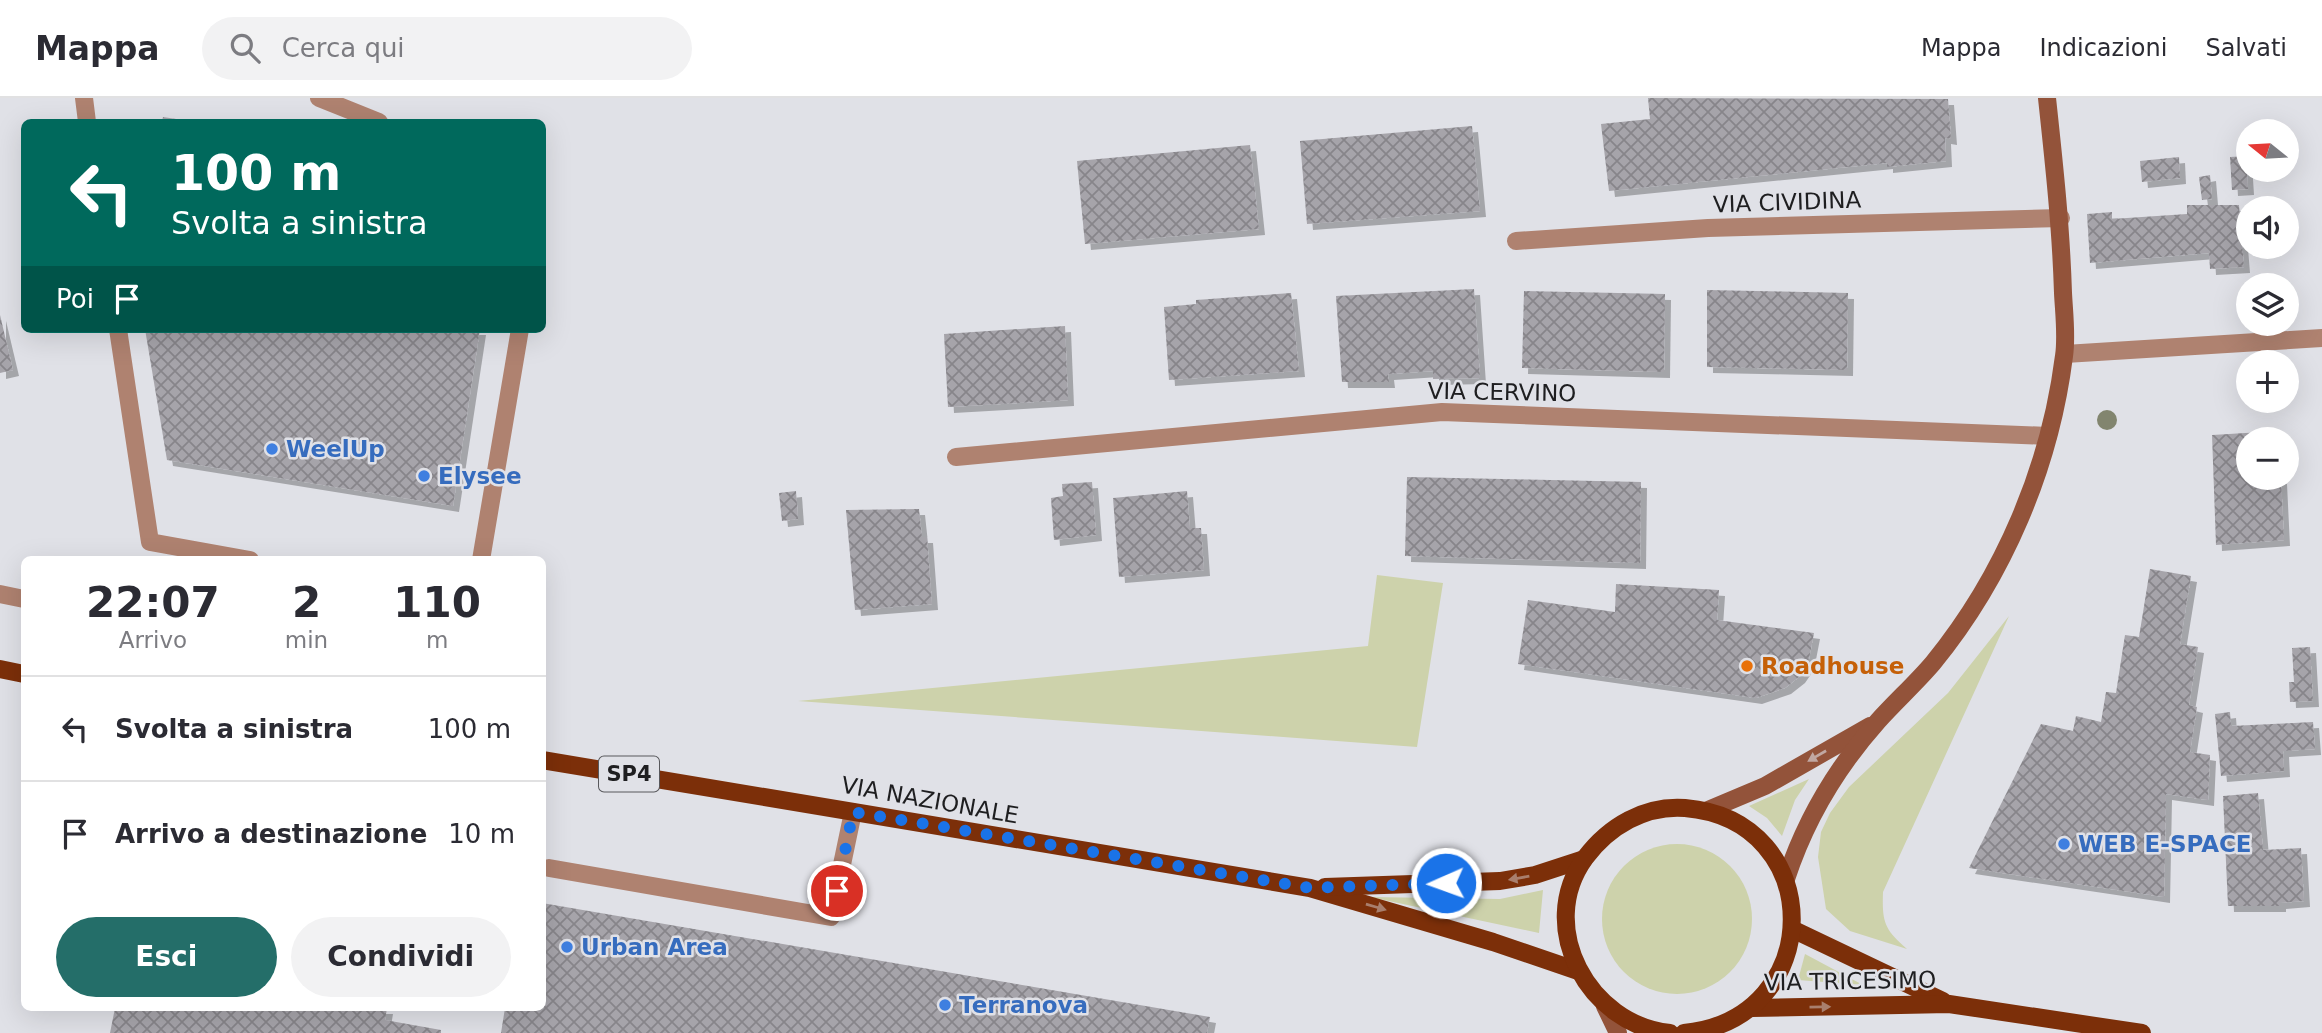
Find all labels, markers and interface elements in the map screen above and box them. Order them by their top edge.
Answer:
search box [202,17,692,80]
text: Mappa [35,29,160,68]
icon: search [226,29,264,67]
text: Cerca qui [282,33,405,63]
text: Mappa [1921,34,2001,62]
text: Indicazioni [2039,34,2167,62]
text: Salvati [2205,34,2287,62]
north arrow [2236,119,2300,182]
map controls [2236,119,2299,490]
text: 100 m [171,145,341,202]
icon: left [56,147,147,238]
street label: VIA CIVIDINA [1712,186,1862,218]
button: sound [2236,196,2299,259]
text: Svolta a sinistra [171,204,428,242]
button: layers [2236,273,2299,336]
icon: arrive [108,280,146,318]
text: Poi [56,284,94,314]
button: + [2236,350,2299,413]
street label: VIA CERVINO [1427,378,1577,406]
button: − [2236,427,2299,490]
place label: WeelUp [286,436,385,462]
marker: WeelUp [264,441,280,457]
place label: Elysee [438,463,521,489]
marker: Elysee [416,468,432,484]
text: 22:07 [86,578,220,627]
text: 2 [292,578,321,627]
text: 110 [393,578,481,627]
text: Arrivo [119,627,187,653]
text: min [285,627,328,653]
text: m [426,627,448,653]
place label: Roadhouse [1761,653,1904,679]
marker: Roadhouse [1739,658,1755,674]
icon: left [56,710,94,748]
text: Svolta a sinistra [115,714,353,744]
text: 100 m [428,714,511,744]
one-way arrow [1807,750,1827,762]
road number: SP4 [599,756,659,792]
street label: VIA NAZIONALE [839,772,1021,828]
icon: arrive [56,815,94,853]
text: Arrivo a destinazione [115,819,427,849]
text: 10 m [448,819,515,849]
place label: WEB E-SPACE [2078,831,2252,857]
marker: WEB E-SPACE [2056,836,2072,852]
position arrow [1409,846,1483,920]
pin [807,861,867,921]
icon: arrive [818,872,856,910]
one-way arrow [1508,873,1530,884]
one-way arrow [1365,903,1386,913]
button: Esci [56,917,277,997]
button: Condividi [291,917,511,997]
place label: Urban Area [581,934,728,960]
marker: Urban Area [559,939,575,955]
street label: VIA TRICESIMO [1764,966,1936,996]
place label: Terranova [959,992,1088,1018]
marker: Terranova [937,997,953,1013]
one-way arrow [1810,1001,1832,1012]

